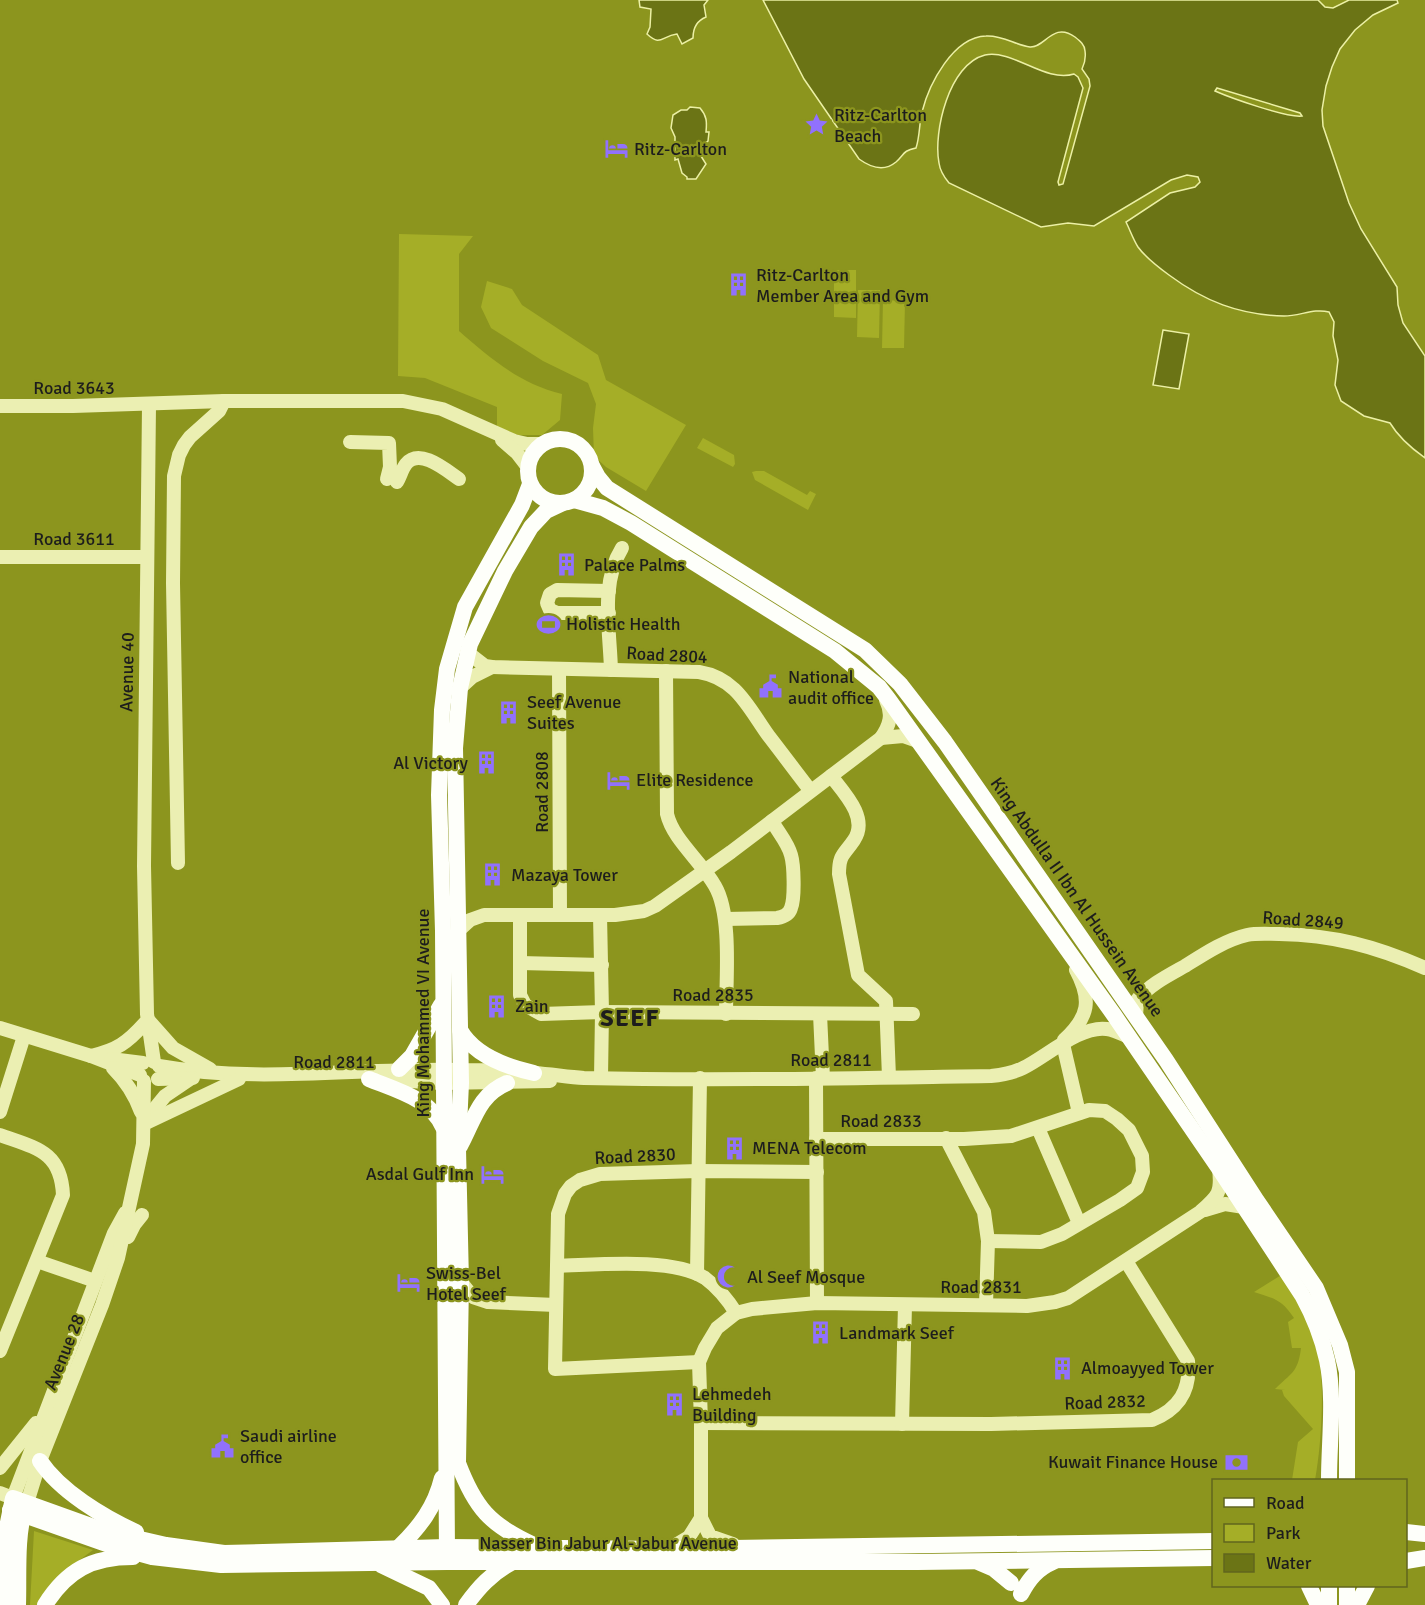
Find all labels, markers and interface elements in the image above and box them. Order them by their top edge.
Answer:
place label: Ritz-Carlton Beach [834,104,927,147]
place icon: Ritz-Carlton Beach [803,112,829,138]
hotel icon: Ritz-Carlton [603,136,629,162]
place label: Ritz-Carlton [634,138,727,160]
place label: Ritz-Carlton Member Area and Gym [756,264,929,307]
building icon: Ritz-Carlton Member Area and Gym [725,272,751,298]
street label: Road 3643 [33,377,115,399]
street label: Road 3611 [33,528,115,550]
building icon: Palace Palms [553,552,579,578]
place label: Palace Palms [584,554,685,576]
sports icon: Holistic Health [535,611,561,637]
place label: Holistic Health [566,613,681,635]
street label: Avenue 40 [115,632,139,712]
street label: Road 2804 [626,642,708,668]
place label: National audit office [788,666,874,709]
public building icon: National audit office [757,674,783,700]
place label: Seef Avenue Suites [527,691,621,734]
building icon: Seef Avenue Suites [496,699,522,725]
building icon: Al Victory [473,750,499,776]
street label: Road 2808 [531,751,553,833]
place label: Al Victory [393,752,469,774]
hotel icon: Elite Residence [605,767,631,793]
place label: Elite Residence [636,769,753,791]
street label: King Abdulla II Ibn Al Hussein Avenue [986,773,1168,1021]
building icon: Mazaya Tower [480,862,506,888]
place label: Mazaya Tower [511,864,618,886]
street label: Road 2849 [1262,906,1344,934]
street label: King Mohammed VI Avenue [412,909,434,1117]
street label: Road 2835 [672,984,754,1006]
building icon: Zain [484,993,510,1019]
place label: Zain [515,995,549,1017]
district label: SEEF [600,1003,660,1033]
street label: Road 2811 [790,1049,872,1071]
street label: Road 2811 [293,1051,375,1073]
street label: Road 2833 [840,1110,922,1132]
building icon: MENA Telecom [721,1135,747,1161]
place label: MENA Telecom [752,1137,867,1159]
street label: Road 2830 [594,1143,676,1169]
hotel icon: Asdal Gulf Inn [479,1161,505,1187]
place label: Asdal Gulf Inn [366,1163,474,1185]
place label: Swiss-Bel Hotel Seef [426,1262,507,1305]
mosque icon: Al Seef Mosque [716,1264,742,1290]
place label: Al Seef Mosque [747,1266,865,1288]
hotel icon: Swiss-Bel Hotel Seef [395,1270,421,1296]
street label: Road 2831 [940,1276,1022,1298]
street label: Avenue 28 [39,1311,89,1393]
building icon: Landmark Seef [808,1320,834,1346]
place label: Landmark Seef [839,1322,955,1344]
building icon: Almoayyed Tower [1050,1355,1076,1381]
place label: Almoayyed Tower [1081,1357,1214,1379]
place label: Lehmedeh Building [692,1383,771,1426]
street label: Road 2832 [1064,1390,1146,1414]
building icon: Lehmedeh Building [661,1391,687,1417]
place label: Saudi airline office [240,1425,337,1468]
public building icon: Saudi airline office [209,1433,235,1459]
bank icon: Kuwait Finance House [1223,1449,1249,1475]
place label: Kuwait Finance House [1048,1451,1218,1473]
legend [1212,1479,1407,1587]
text: Road [1266,1492,1305,1514]
text: Park [1266,1522,1301,1544]
street label: Nasser Bin Jabur Al-Jabur Avenue [479,1532,737,1554]
text: Water [1266,1552,1312,1574]

